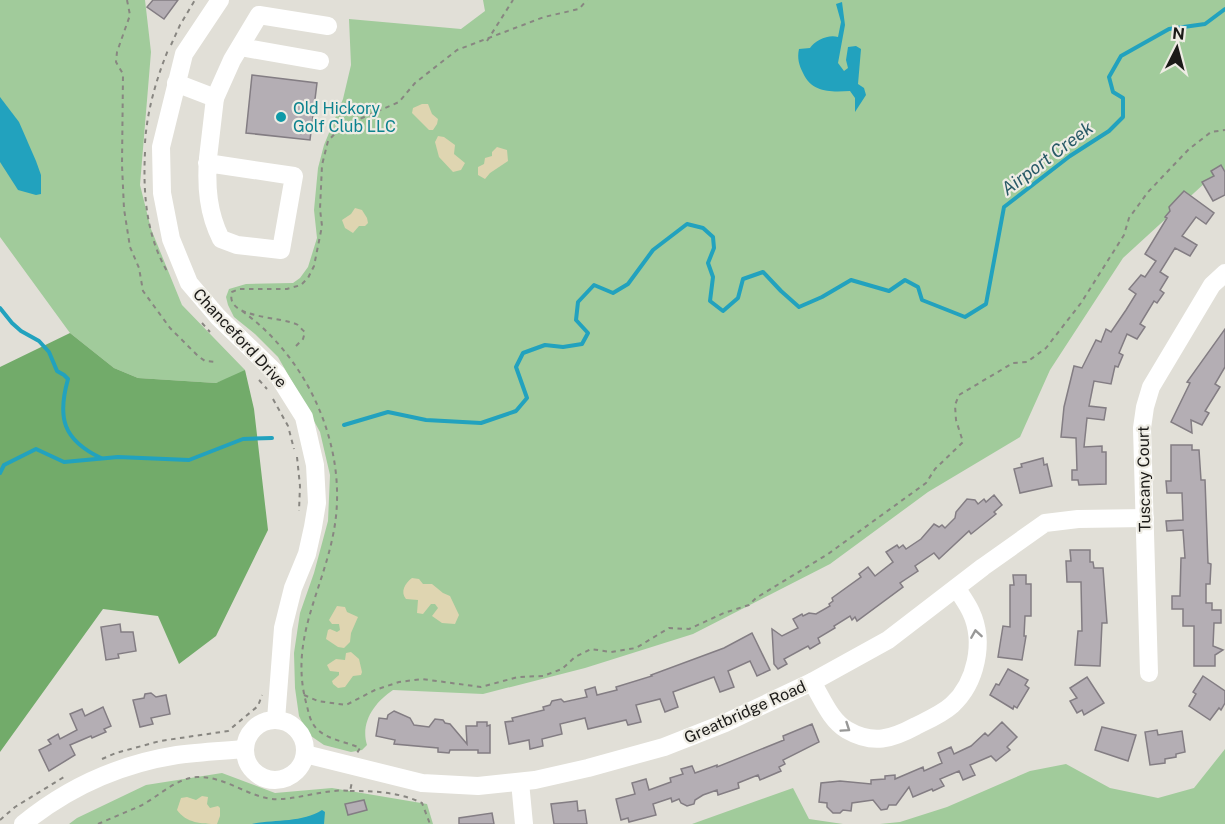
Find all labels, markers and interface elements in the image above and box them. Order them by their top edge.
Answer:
north arrow [1147,18,1207,78]
text: N [1171,23,1186,44]
place label: Old Hickory Golf Club LLC [293,99,396,136]
marker: Old Hickory Golf Club LLC [274,110,288,124]
water label: Airport Creek [997,117,1097,199]
street label: Chanceford Drive [189,284,291,392]
street label: Tuscany Court [1134,426,1154,532]
one-way arrow [970,630,982,639]
street label: Greatbridge Road [681,677,809,747]
one-way arrow [840,721,851,732]

